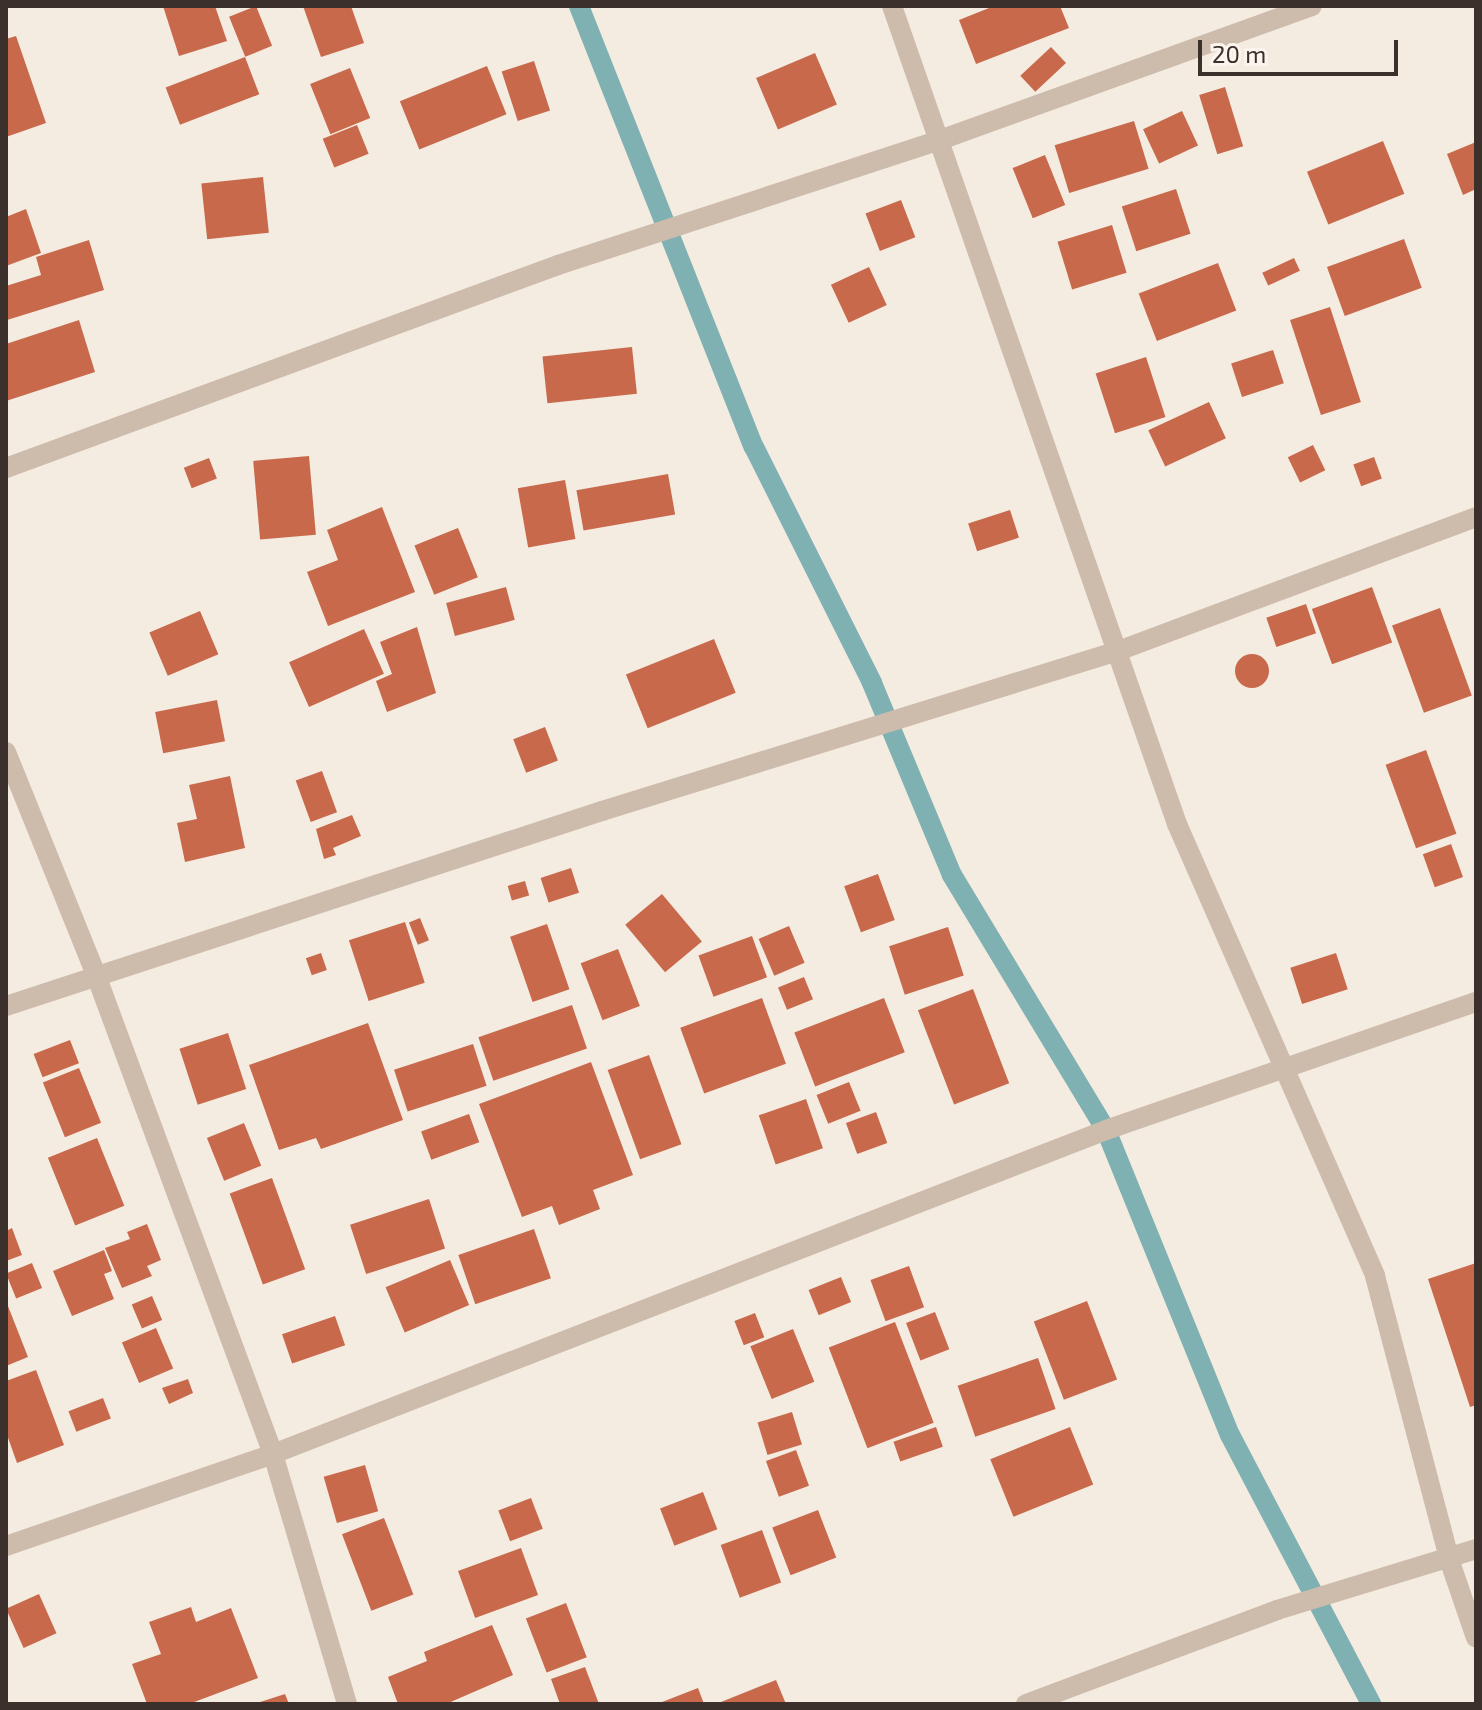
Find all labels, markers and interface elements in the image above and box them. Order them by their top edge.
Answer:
scale bar [1202,24,1402,74]
text: 20 m [1212,39,1266,68]

